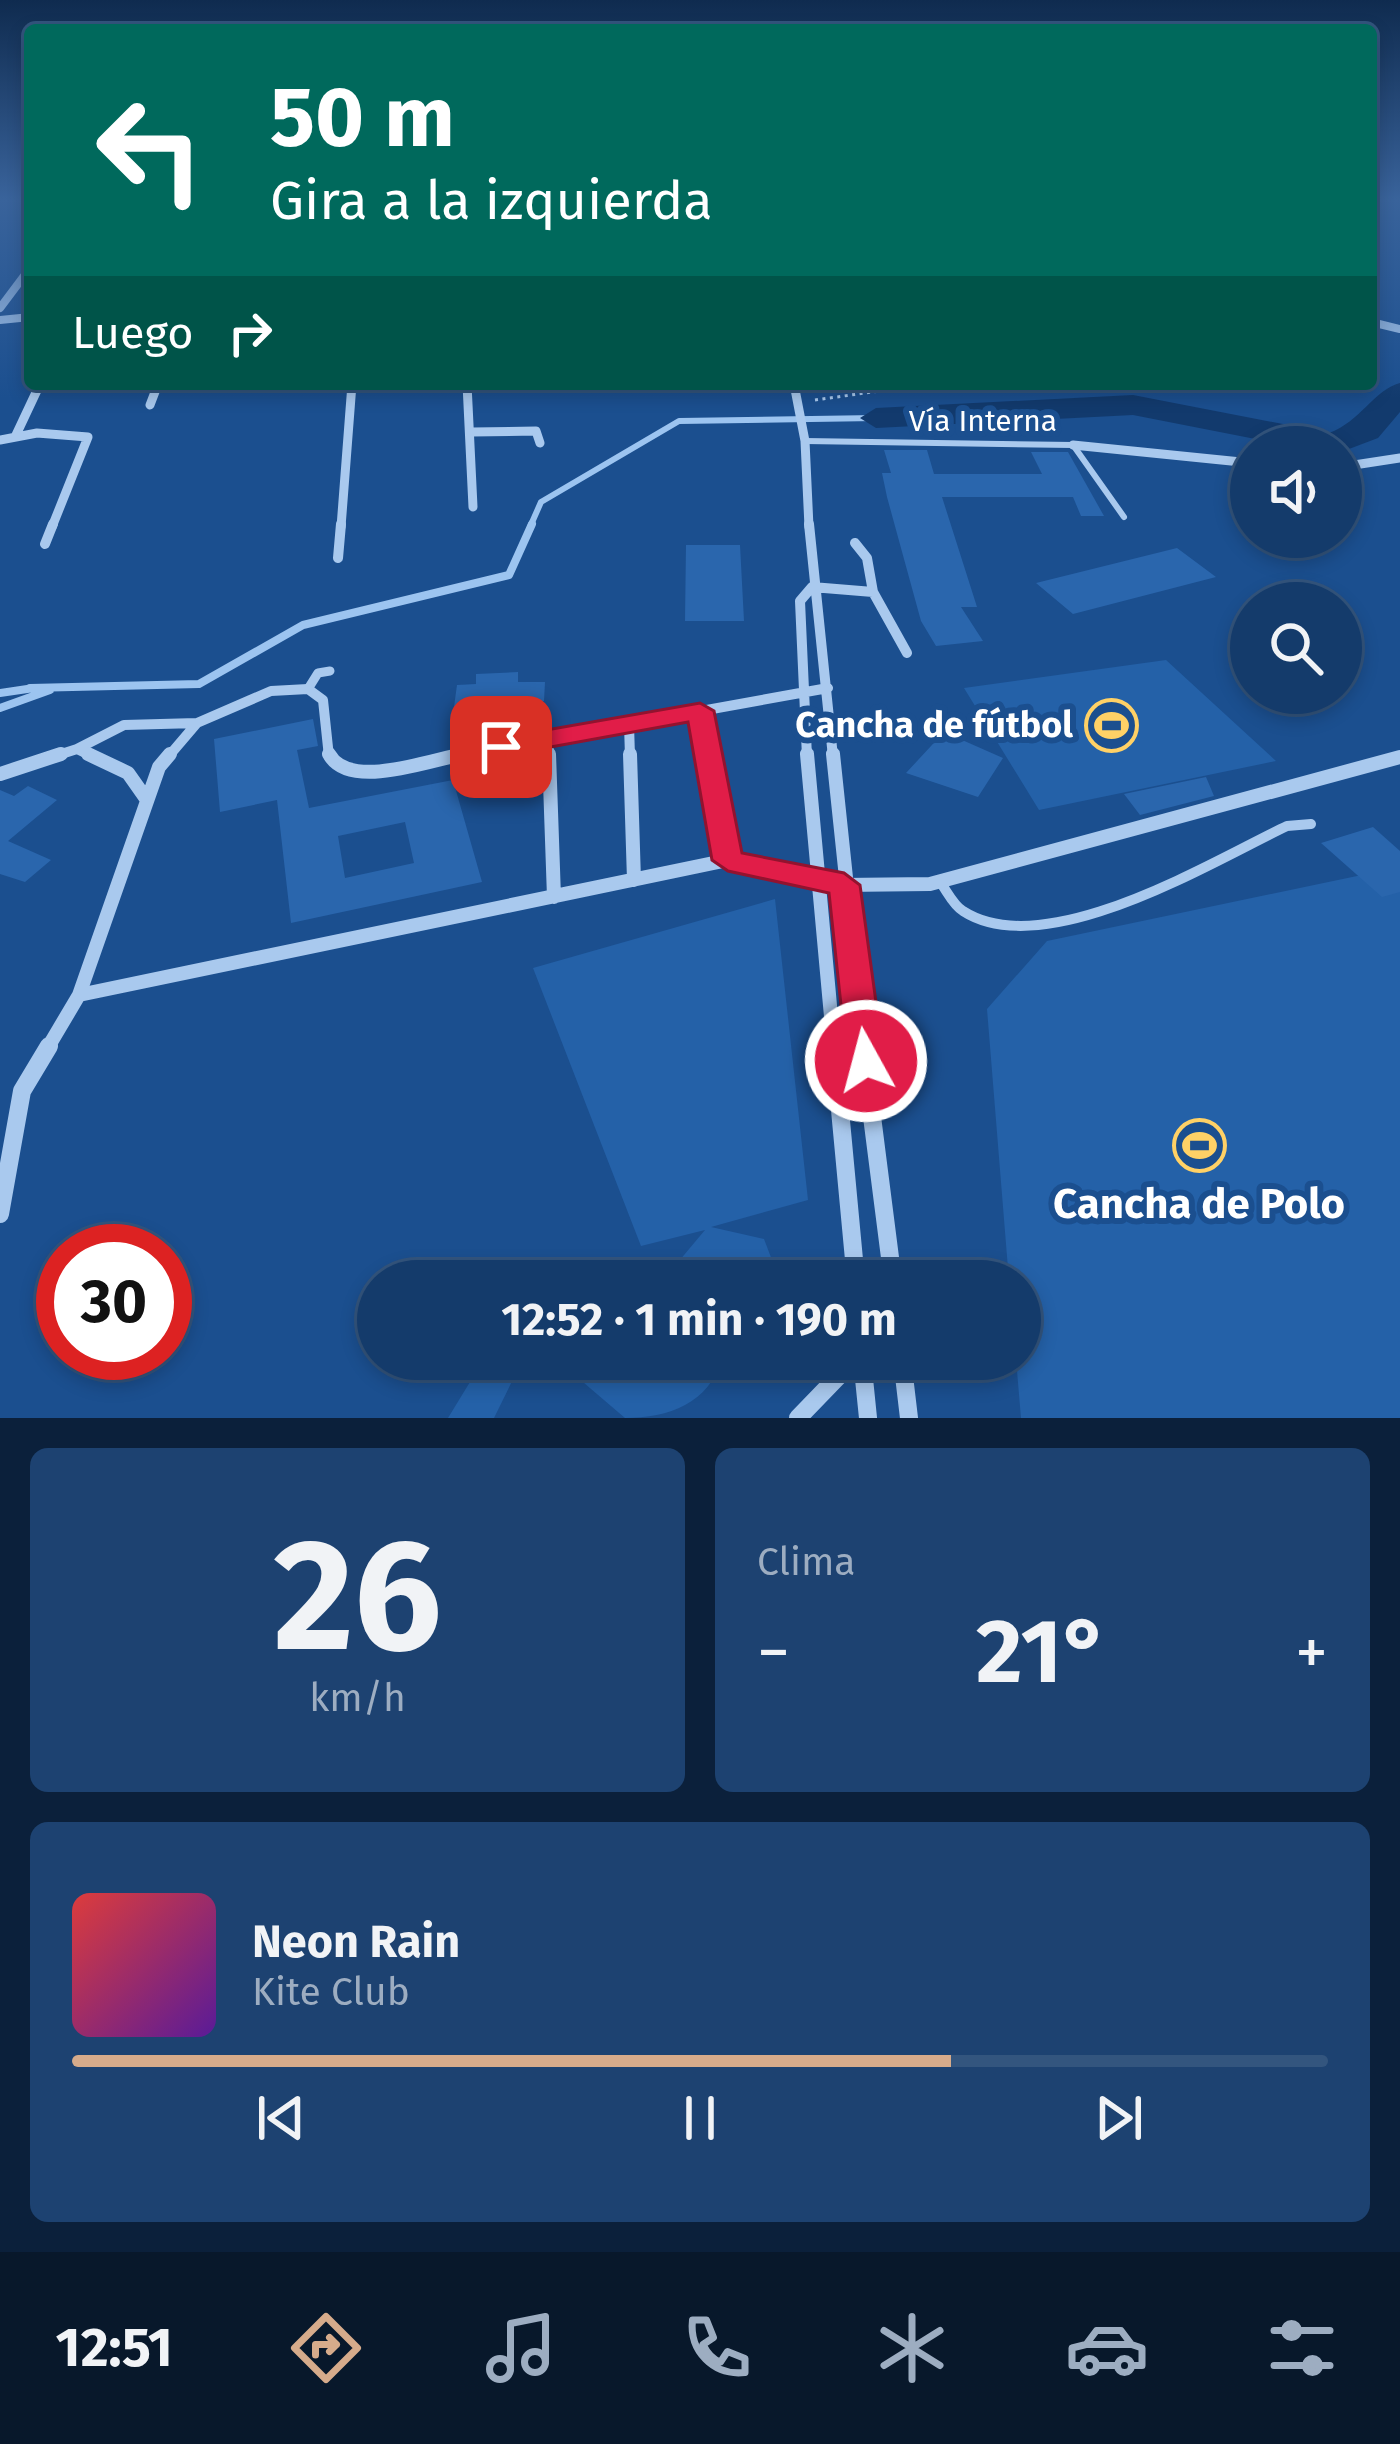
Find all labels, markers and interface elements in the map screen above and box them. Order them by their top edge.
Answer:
text: 50 m [270,67,455,168]
icon: left [72,72,228,228]
text: Gira a la izquierda [270,169,713,233]
icon: right [217,300,283,366]
text: Luego [72,306,193,360]
street label: Vía Interna [909,403,1057,439]
map controls [1230,426,1362,714]
button: sound [1230,426,1362,558]
button: search [1230,582,1362,714]
pin [450,696,552,798]
sports icon: Cancha de fútbol [1084,697,1140,753]
place label: Cancha de fútbol [795,703,1073,747]
icon: arrive [468,714,534,780]
position arrow [803,998,929,1124]
sports icon: Cancha de Polo [1171,1117,1227,1173]
place label: Cancha de Polo [1053,1179,1345,1229]
speed limit sign: 30 [36,1224,192,1380]
text: 12:52 · 1 min · 190 m [501,1293,897,1347]
text: 26 [273,1503,442,1690]
text: Clima [757,1539,856,1585]
text: 21° [976,1598,1109,1706]
text: − [757,1613,790,1692]
text: + [1295,1613,1328,1692]
text: km/h [309,1675,406,1721]
text: Neon Rain [252,1915,460,1969]
text: Kite Club [252,1969,410,2015]
icon: previous [248,2085,314,2151]
icon: pause [667,2085,733,2151]
icon: next [1086,2085,1152,2151]
icon: directions [284,2306,368,2390]
icon: music [479,2306,563,2390]
icon: phone [675,2306,759,2390]
icon: climate [870,2306,954,2390]
icon: car [1065,2306,1149,2390]
icon: filters [1260,2306,1344,2390]
text: 12:51 [56,2316,173,2380]

